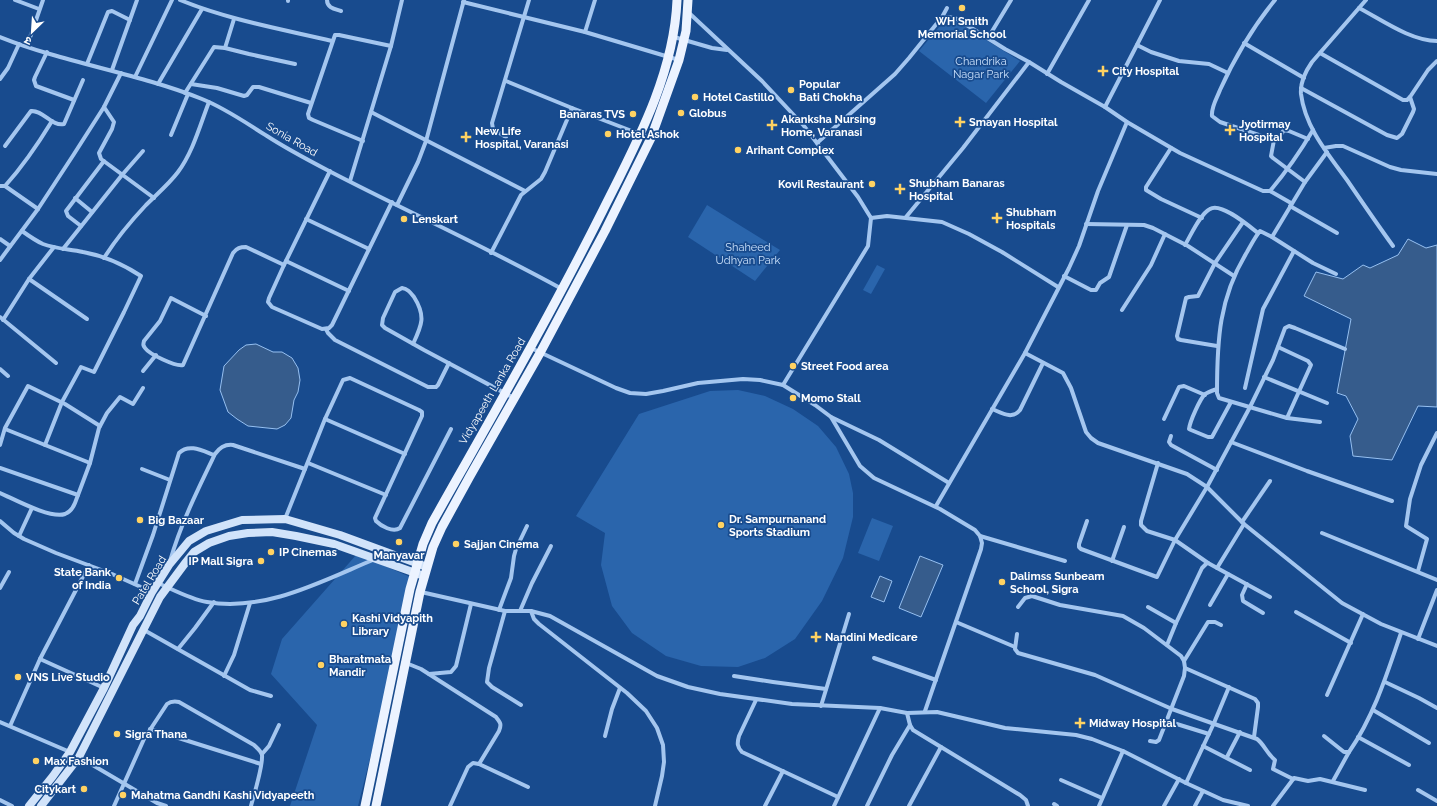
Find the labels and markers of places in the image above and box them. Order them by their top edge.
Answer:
marker: WH Smith Memorial School [957,3,967,13]
place label: WH Smith Memorial School [918,15,1007,41]
marker: City Hospital [1097,65,1109,77]
place label: City Hospital [1112,65,1179,78]
place label: Popular Bati Chokha [799,78,862,104]
marker: Popular Bati Chokha [786,85,796,95]
place label: Hotel Castillo [703,91,775,104]
marker: Hotel Castillo [690,92,700,102]
place label: Globus [689,107,727,120]
place label: Banaras TVS [559,108,625,121]
marker: Globus [676,108,686,118]
marker: Banaras TVS [628,109,638,119]
place label: Akanksha Nursing Home, Varanasi [781,113,876,139]
marker: Smayan Hospital [954,116,966,128]
place label: Smayan Hospital [969,116,1058,129]
place label: Jyotirmay Hospital [1239,118,1291,144]
marker: Akanksha Nursing Home, Varanasi [766,119,778,131]
marker: Jyotirmay Hospital [1224,124,1236,136]
place label: New Life Hospital, Varanasi [475,125,569,151]
place label: Hotel Ashok [616,128,680,141]
marker: Hotel Ashok [603,129,613,139]
marker: New Life Hospital, Varanasi [460,131,472,143]
place label: Arihant Complex [746,144,834,157]
marker: Arihant Complex [733,145,743,155]
place label: Shubham Banaras Hospital [909,177,1005,203]
place label: Kovil Restaurant [778,178,865,191]
marker: Kovil Restaurant [867,179,877,189]
marker: Shubham Banaras Hospital [894,183,906,195]
place label: Shubham Hospitals [1006,206,1056,232]
marker: Shubham Hospitals [991,212,1003,224]
place label: Lenskart [412,213,459,226]
marker: Lenskart [399,214,409,224]
place label: Street Food area [801,360,888,373]
marker: Street Food area [788,361,798,371]
place label: Momo Stall [801,392,861,405]
marker: Momo Stall [788,393,798,403]
place label: Dr. Sampurnanand Sports Stadium [729,513,826,539]
place label: Big Bazaar [148,514,205,527]
marker: Big Bazaar [135,515,145,525]
marker: Dr. Sampurnanand Sports Stadium [716,520,726,530]
marker: Manyavar [394,537,404,547]
place label: Sajjan Cinema [464,538,539,551]
marker: Sajjan Cinema [451,539,461,549]
place label: IP Cinemas [279,546,337,559]
marker: IP Cinemas [266,547,276,557]
place label: Manyavar [374,549,425,562]
place label: IP Mall Sigra [189,555,253,568]
marker: IP Mall Sigra [256,556,266,566]
place label: State Bank of India [54,566,112,592]
place label: Dalimss Sunbeam School, Sigra [1010,570,1104,596]
marker: State Bank of India [114,573,124,583]
marker: Dalimss Sunbeam School, Sigra [997,577,1007,587]
place label: Kashi Vidyapith Library [352,612,433,638]
marker: Kashi Vidyapith Library [339,619,349,629]
marker: Nandini Medicare [810,631,822,643]
place label: Nandini Medicare [825,631,918,644]
place label: Bharatmata Mandir [329,653,391,679]
marker: Bharatmata Mandir [316,660,326,670]
place label: VNS Live Studio [26,671,110,684]
marker: VNS Live Studio [13,672,23,682]
marker: Midway Hospital [1074,717,1086,729]
place label: Midway Hospital [1089,717,1176,730]
place label: Sigra Thana [125,728,187,741]
marker: Sigra Thana [112,729,122,739]
place label: Max Fashion [44,755,109,768]
marker: Max Fashion [31,756,41,766]
place label: Citykart [35,783,77,796]
marker: Citykart [79,784,89,794]
place label: Mahatma Gandhi Kashi Vidyapeeth [131,789,315,802]
marker: Mahatma Gandhi Kashi Vidyapeeth [118,790,128,800]

